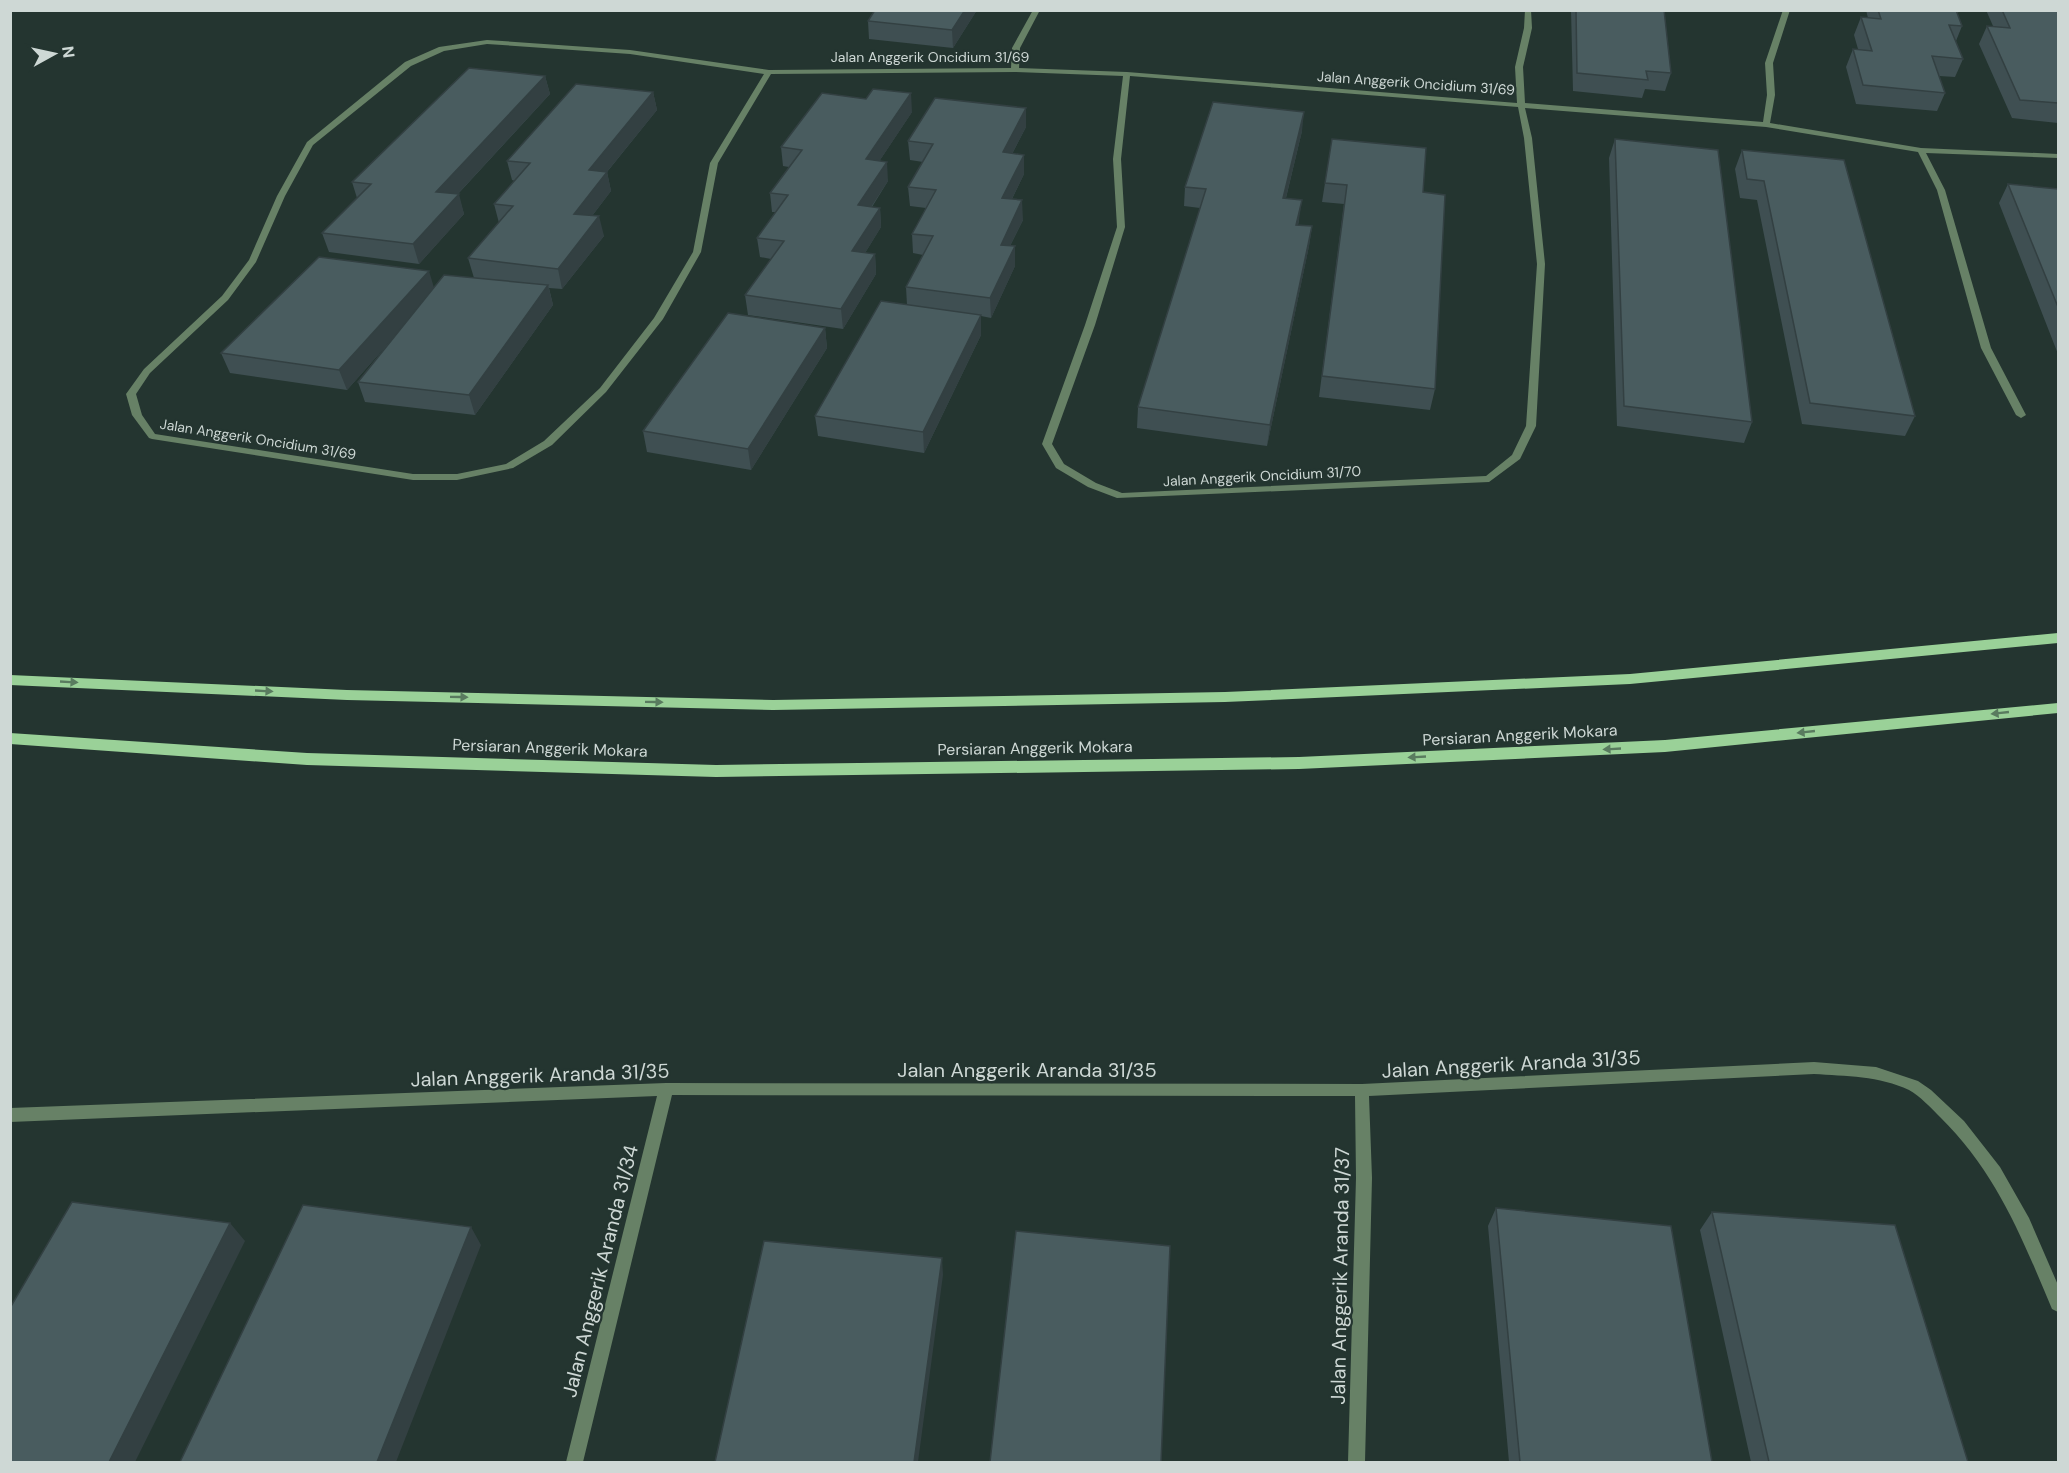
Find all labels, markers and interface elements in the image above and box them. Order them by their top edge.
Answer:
north arrow [24,24,84,84]
text: N [57,45,80,59]
street label: Jalan Anggerik Oncidium 31/69 [831,48,1029,66]
street label: Jalan Anggerik Oncidium 31/69 [1316,67,1516,99]
street label: Jalan Anggerik Oncidium 31/69 [159,415,358,463]
street label: Jalan Anggerik Oncidium 31/70 [1162,462,1362,490]
one-way arrow [59,678,78,687]
one-way arrow [254,686,273,696]
one-way arrow [449,693,468,702]
one-way arrow [644,698,663,707]
one-way arrow [1991,708,2010,718]
street label: Persiaran Anggerik Mokara [1422,719,1618,751]
one-way arrow [1797,727,1816,737]
street label: Persiaran Anggerik Mokara [452,734,648,762]
street label: Persiaran Anggerik Mokara [937,736,1133,760]
one-way arrow [1602,744,1621,753]
one-way arrow [1408,753,1427,762]
street label: Jalan Anggerik Aranda 31/35 [1381,1044,1641,1084]
street label: Jalan Anggerik Aranda 31/35 [410,1057,670,1093]
street label: Jalan Anggerik Aranda 31/35 [897,1057,1157,1083]
street label: Jalan Anggerik Aranda 31/34 [556,1142,644,1400]
street label: Jalan Anggerik Aranda 31/37 [1325,1147,1355,1405]

